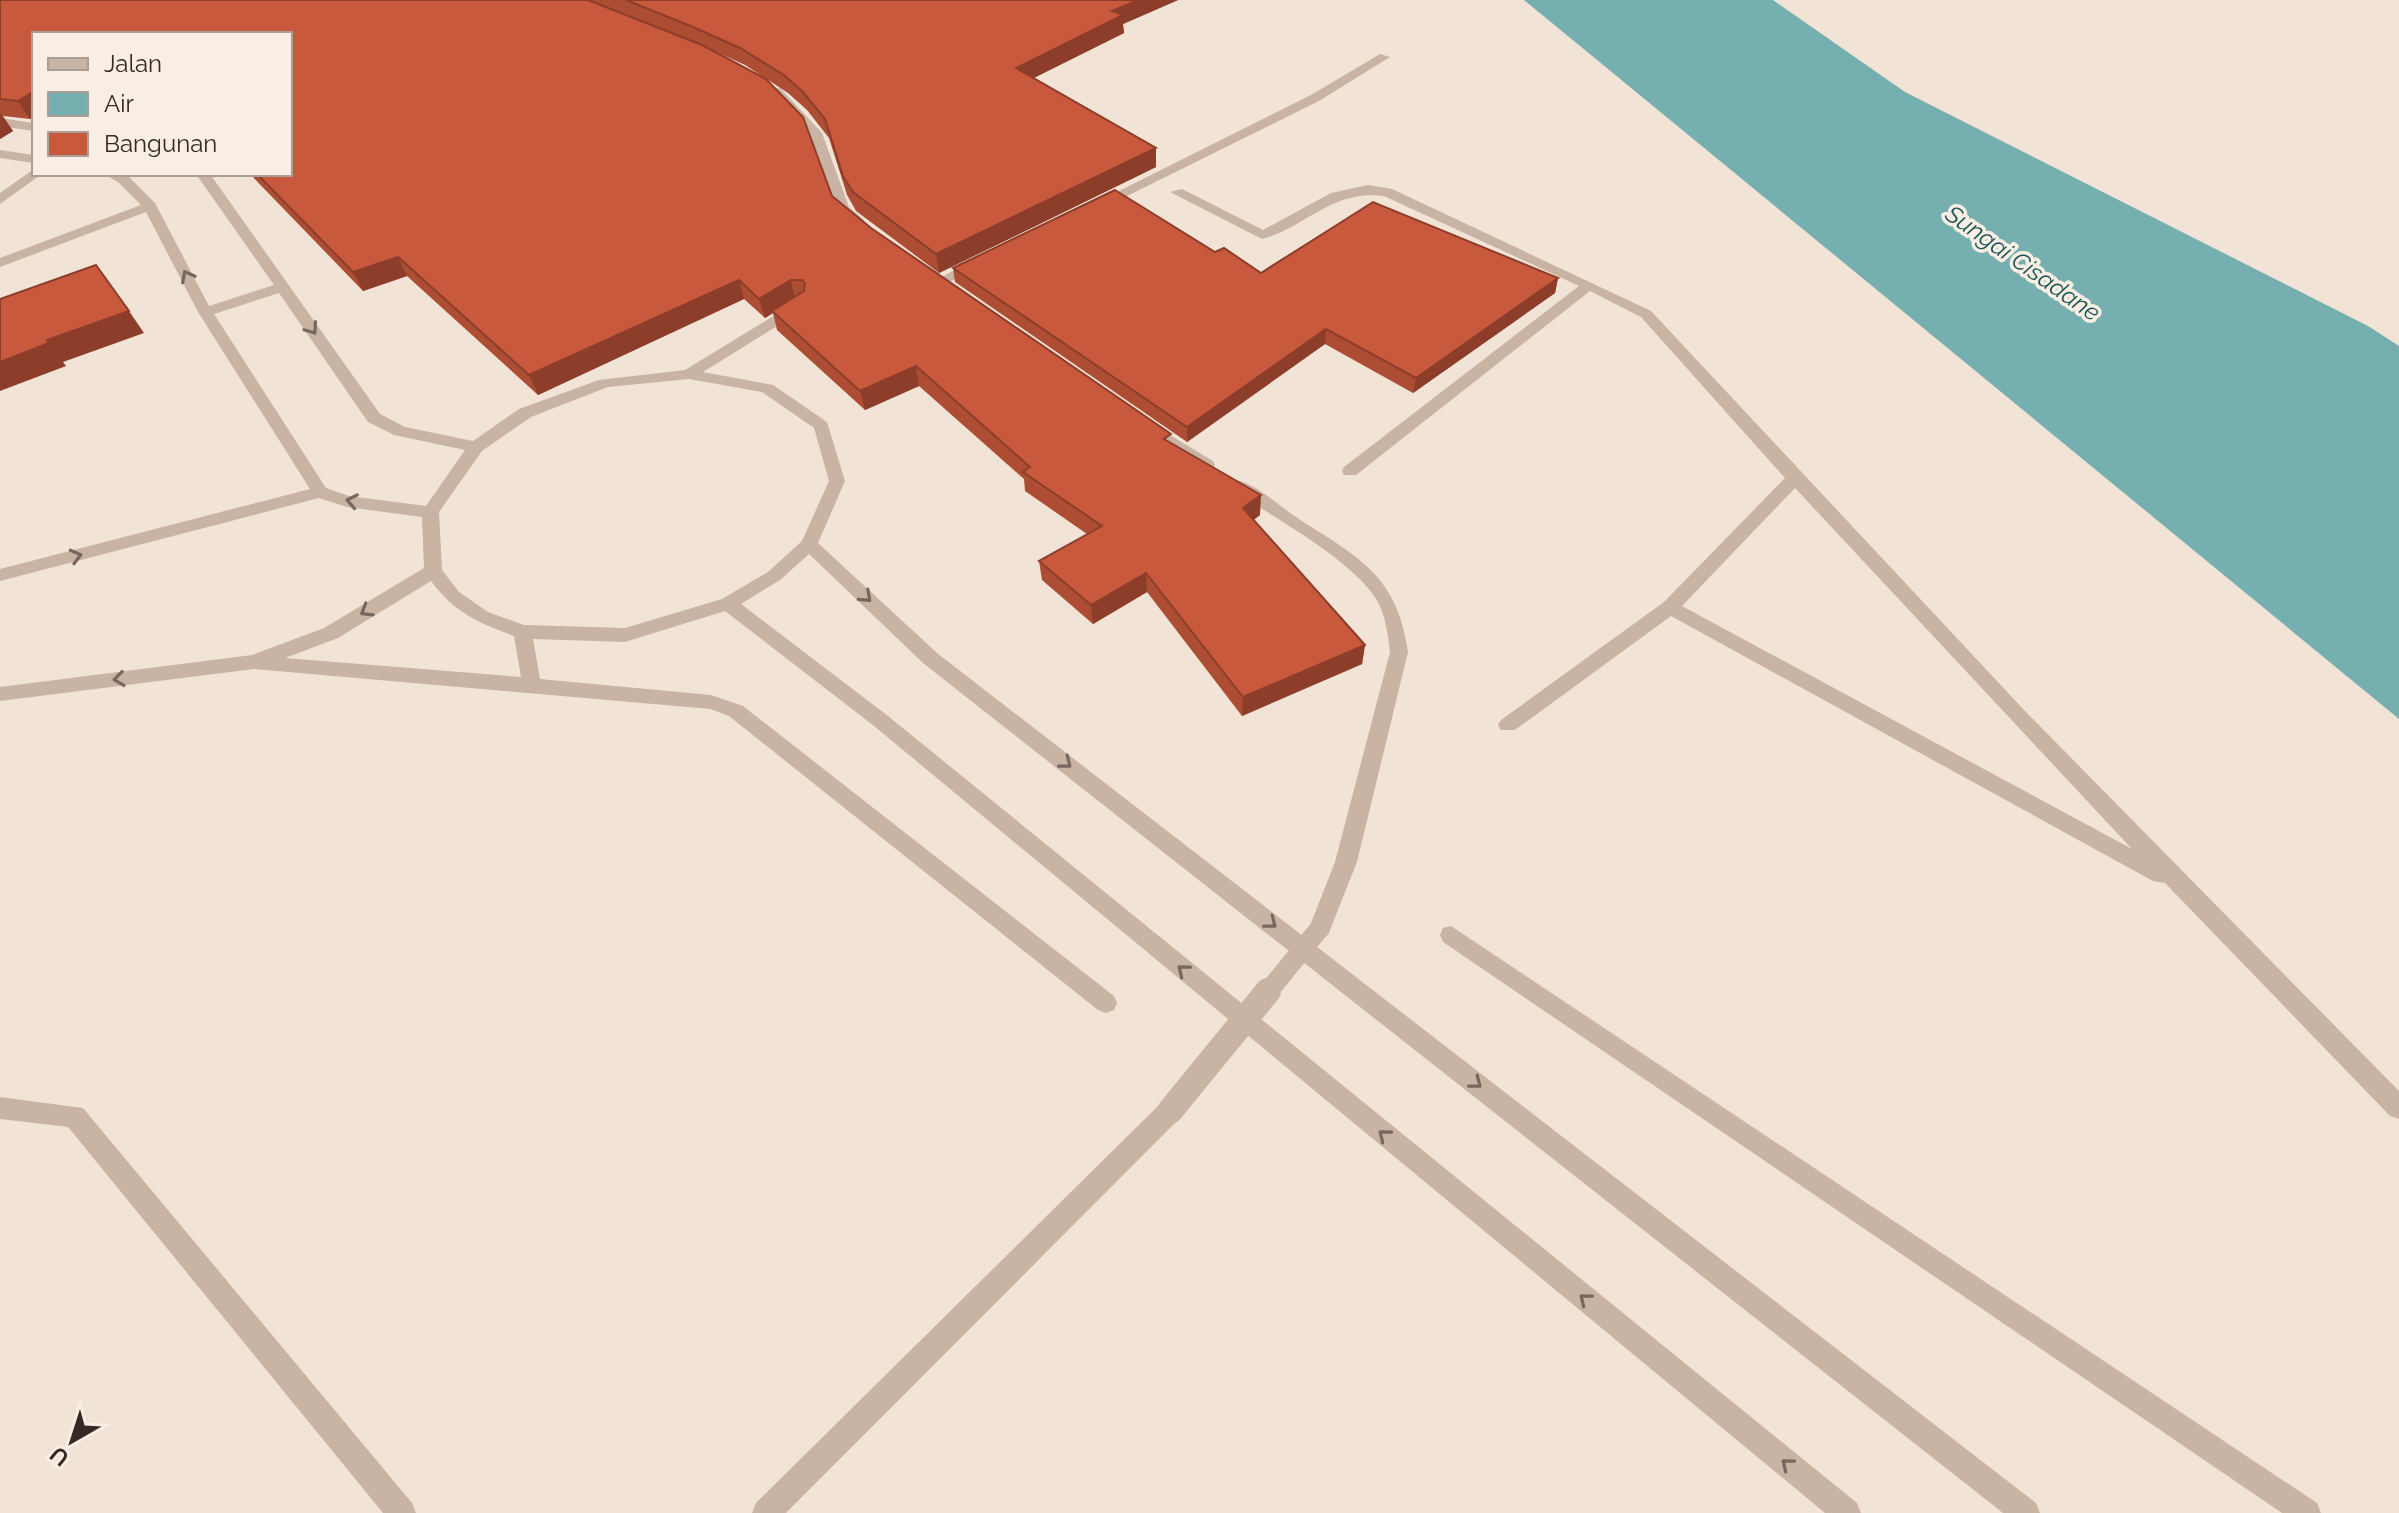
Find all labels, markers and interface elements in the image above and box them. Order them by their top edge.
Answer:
legend [32,32,292,176]
text: Jalan [104,49,162,78]
text: Air [104,89,134,118]
text: Bangunan [104,129,217,158]
water label: Sungai Cisadane [1939,198,2106,327]
one-way arrow [181,270,196,284]
one-way arrow [303,321,318,335]
one-way arrow [346,494,359,511]
one-way arrow [68,548,82,565]
one-way arrow [857,588,871,603]
one-way arrow [360,601,375,617]
one-way arrow [112,671,125,688]
one-way arrow [1057,754,1072,768]
one-way arrow [1262,914,1277,928]
one-way arrow [1178,965,1192,980]
one-way arrow [1467,1074,1482,1088]
one-way arrow [1378,1130,1393,1144]
one-way arrow [1580,1294,1595,1309]
north arrow [32,1401,112,1481]
text: U [45,1441,74,1472]
one-way arrow [1781,1459,1796,1473]

